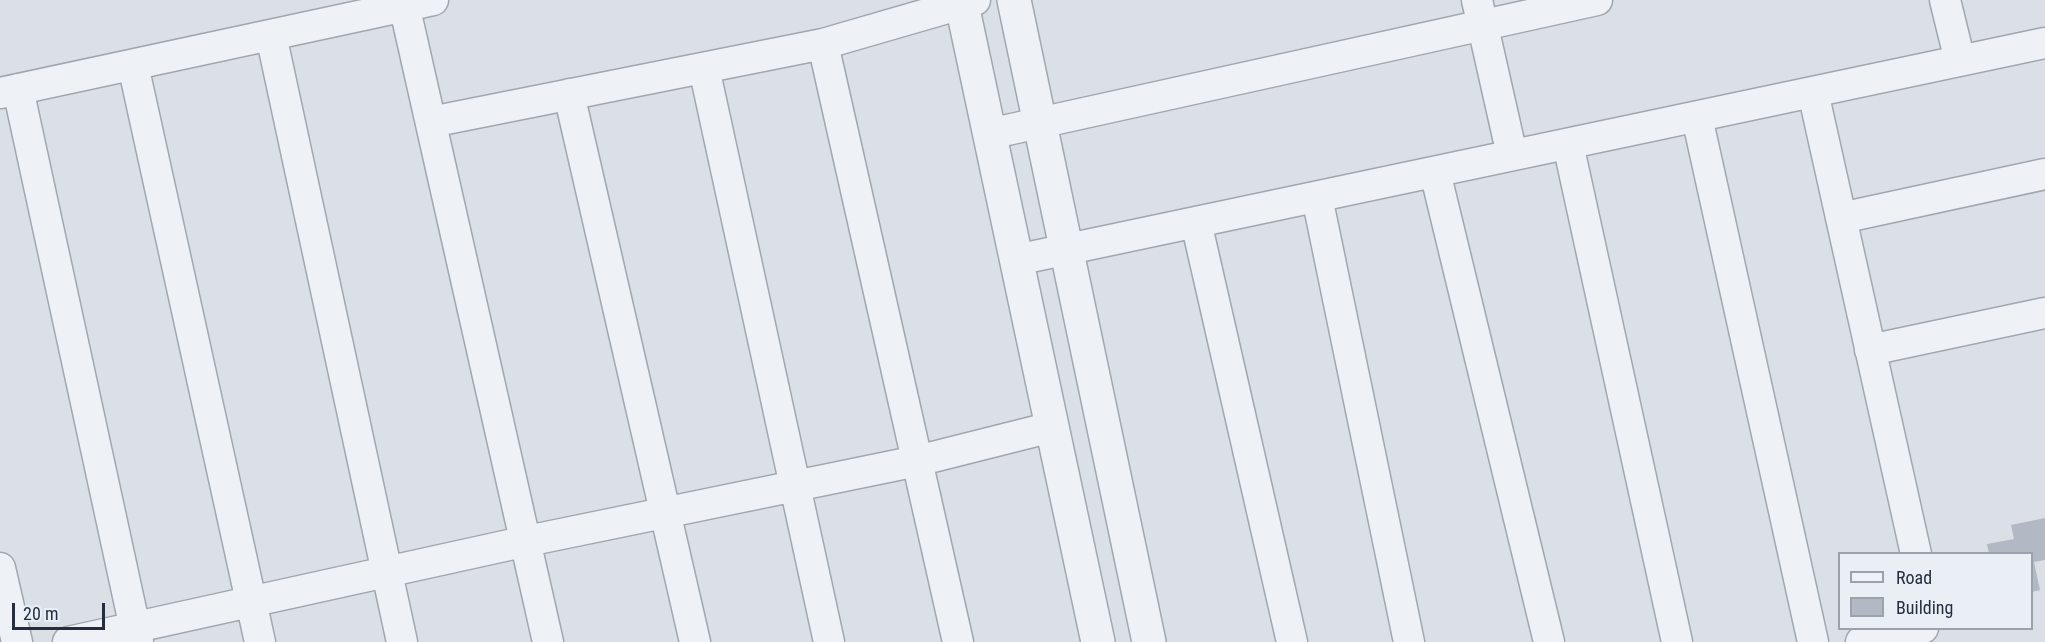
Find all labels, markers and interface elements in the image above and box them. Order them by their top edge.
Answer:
legend [1838,552,2033,630]
text: Road [1896,567,1932,588]
scale bar [15,591,108,629]
text: Building [1896,597,1953,618]
text: 20 m [23,603,58,624]

